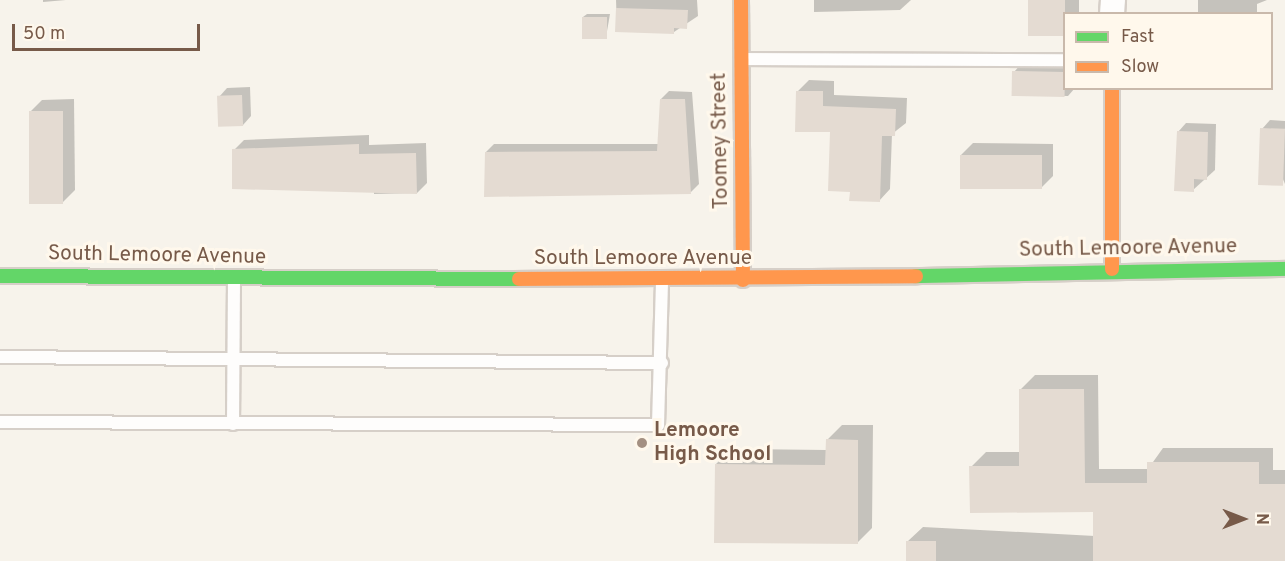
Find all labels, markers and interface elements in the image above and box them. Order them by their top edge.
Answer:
scale bar [15,12,202,50]
legend [1063,12,1273,90]
text: 50 m [23,23,65,46]
text: Fast [1121,26,1154,49]
text: Slow [1121,56,1159,79]
street label: Toomey Street [707,72,735,210]
street label: South Lemoore Avenue [1018,234,1238,264]
street label: South Lemoore Avenue [47,241,267,271]
street label: South Lemoore Avenue [533,246,753,272]
place label: Lemoore High School [654,418,771,468]
marker: Lemoore High School [635,436,649,450]
north arrow [1213,489,1273,549]
text: N [1251,513,1271,525]

